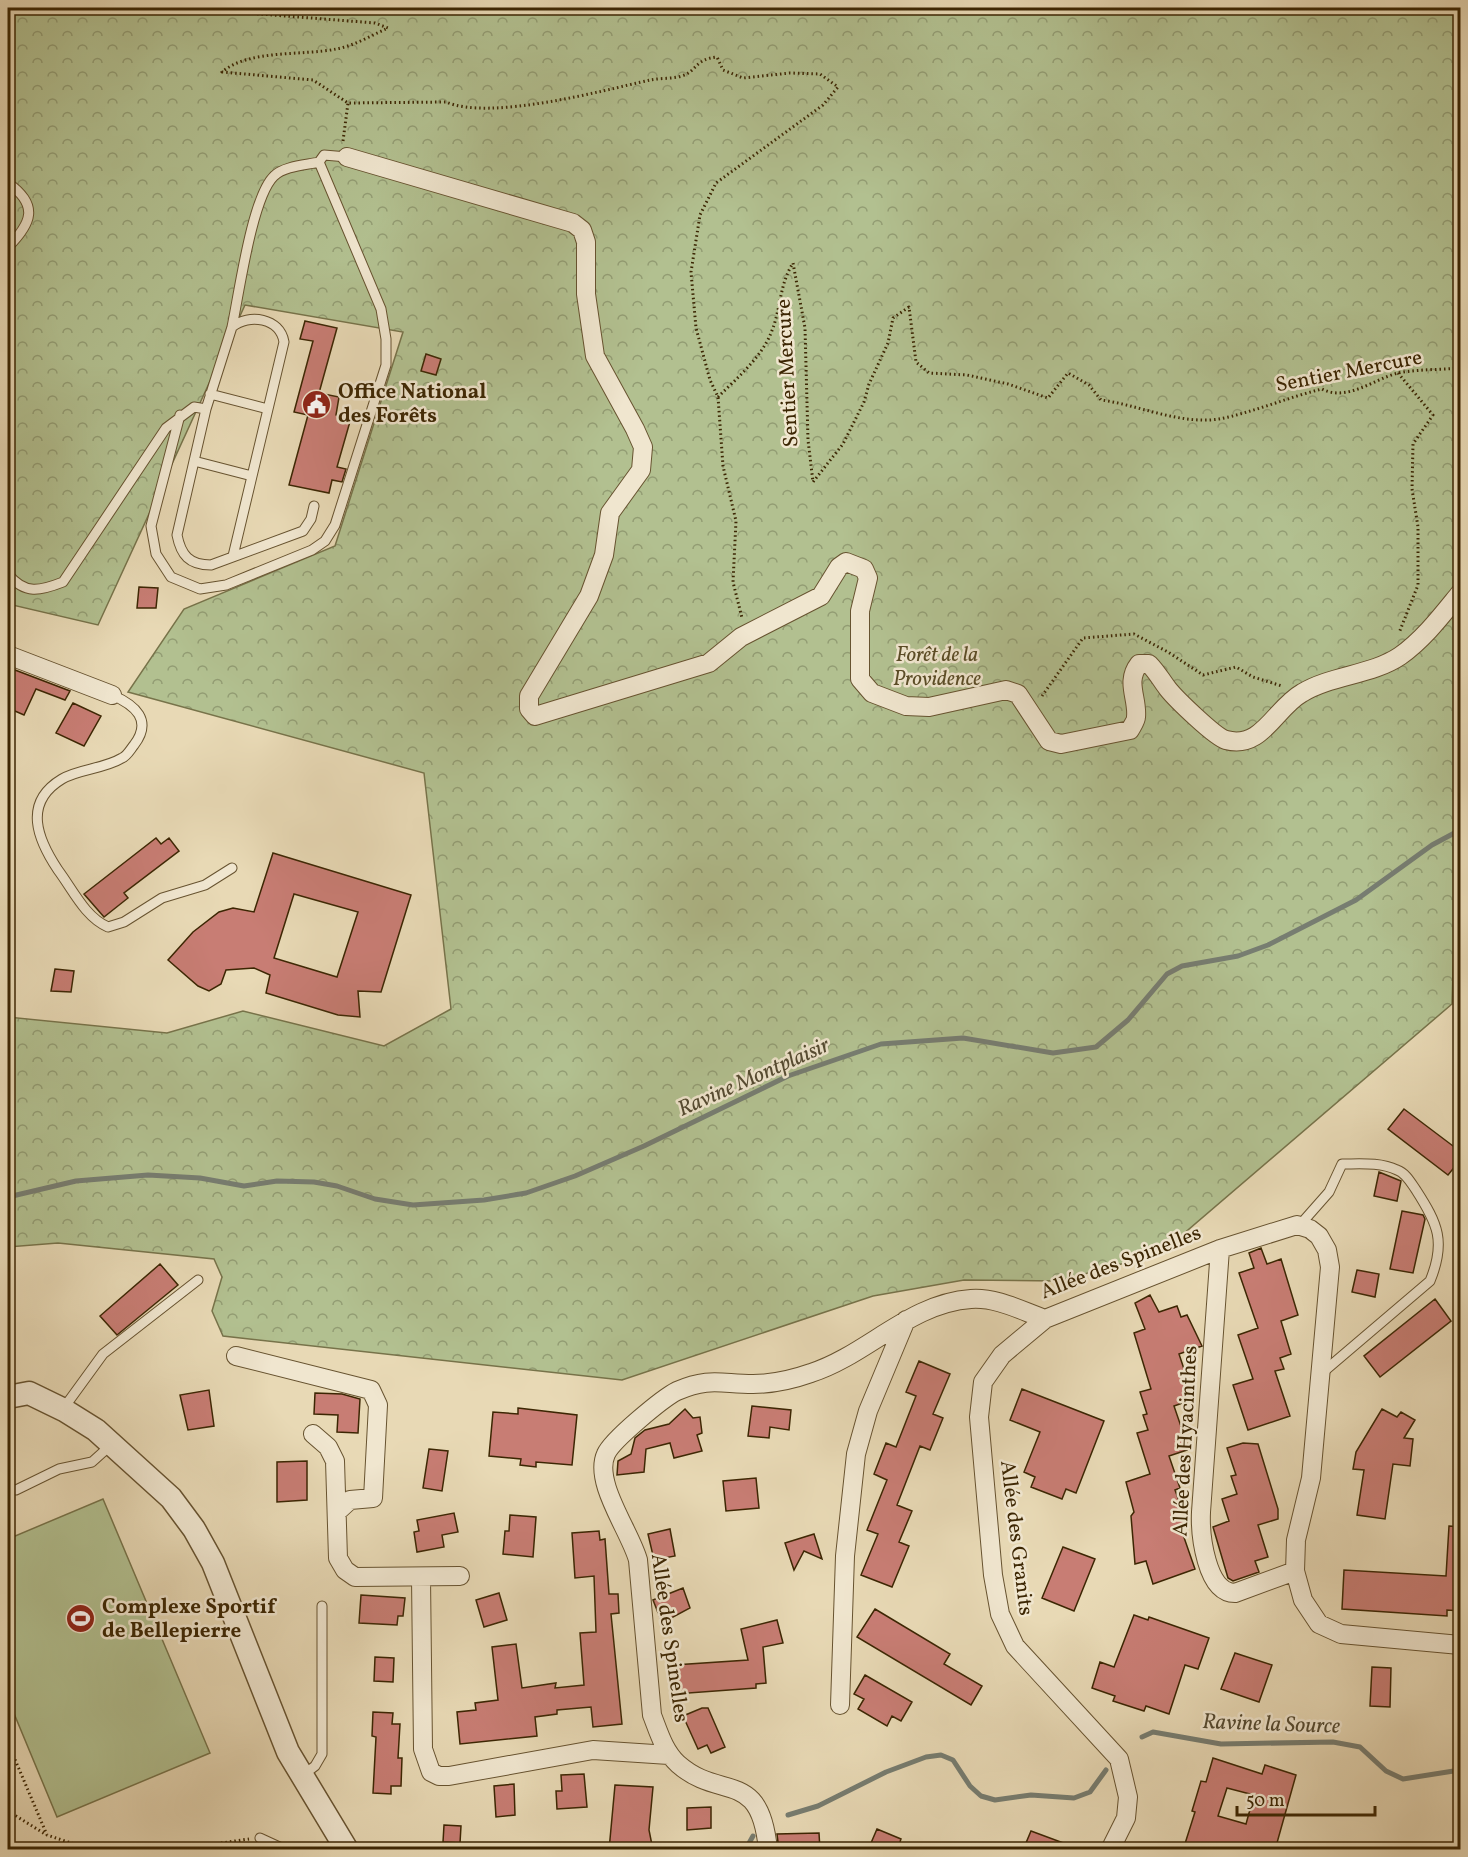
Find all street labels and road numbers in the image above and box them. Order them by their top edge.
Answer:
street label: Sentier Mercure [770,298,806,448]
street label: Sentier Mercure [1273,344,1425,400]
street label: Allée des Spinelles [1036,1219,1206,1307]
street label: Allée des Hyacinthes [1167,1345,1205,1537]
street label: Allée des Granits [992,1459,1040,1617]
street label: Allée des Spinelles [643,1552,695,1724]

